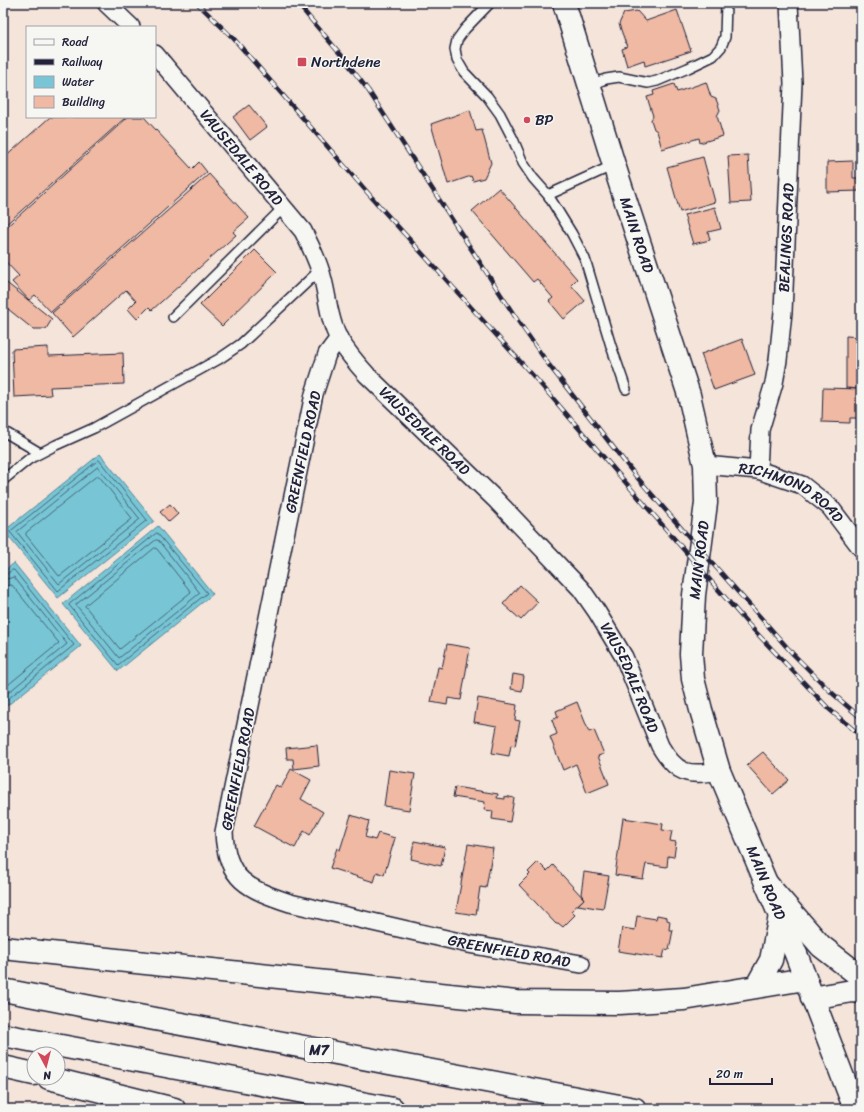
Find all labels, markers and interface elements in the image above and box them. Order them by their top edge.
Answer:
legend [26,26,156,118]
text: Road [62,31,89,53]
place label: Northdene [311,49,381,75]
text: Railway [62,51,103,73]
marker: Northdene [296,56,308,68]
text: Water [62,71,95,93]
text: Building [62,91,105,113]
street label: VAUSEDALE ROAD [193,103,290,212]
place label: BP [535,107,553,133]
marker: BP [522,115,532,125]
street label: BEALINGS ROAD [771,183,802,293]
street label: MAIN ROAD [612,193,661,276]
street label: VAUSEDALE ROAD [373,380,477,482]
street label: GREENFIELD ROAD [277,389,329,515]
street label: RICHMOND ROAD [738,455,850,528]
street label: MAIN ROAD [681,519,717,601]
street label: VAUSEDALE ROAD [593,617,666,737]
street label: GREENFIELD ROAD [213,706,263,832]
street label: MAIN ROAD [739,841,793,924]
street label: GREENFIELD ROAD [445,927,573,975]
road number: M7 [305,1038,333,1062]
north arrow [26,1046,66,1086]
scale bar [710,1060,772,1086]
text: 20 m [716,1063,743,1085]
text: N [42,1065,53,1085]

